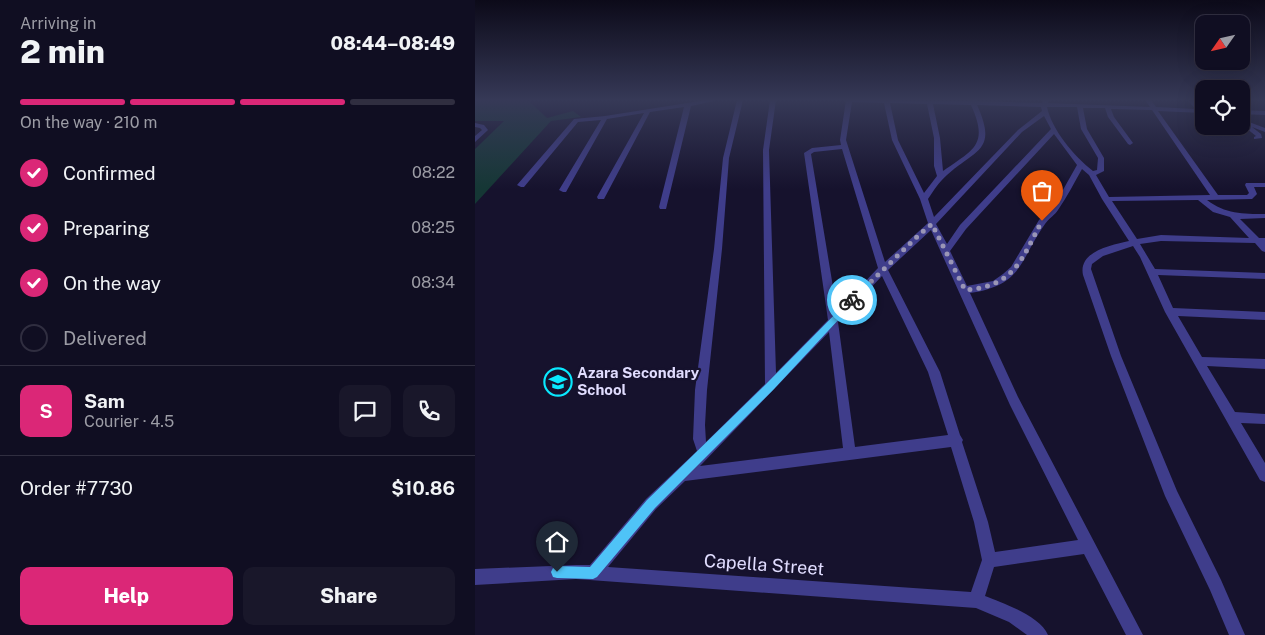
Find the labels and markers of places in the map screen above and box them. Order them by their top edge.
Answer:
pin [1021,170,1063,221]
place label: Azara Secondary School [577,364,700,398]
school or university icon: Azara Secondary School [543,367,573,397]
pin [536,521,578,572]

